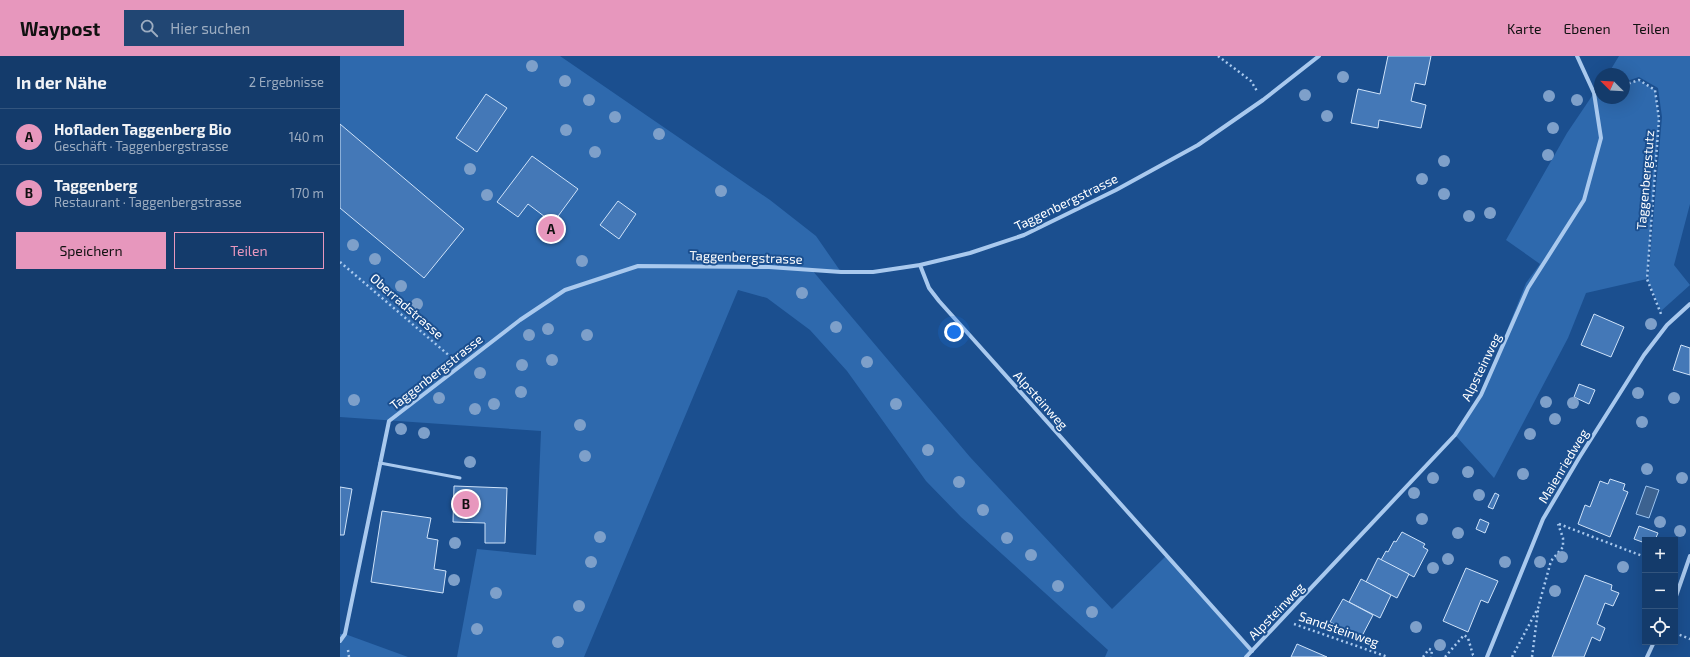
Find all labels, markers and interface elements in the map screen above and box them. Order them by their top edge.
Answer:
search box [124,10,404,46]
text: Waypost [20,17,100,40]
icon: search [138,17,160,39]
text: Hier suchen [170,19,250,37]
text: Karte [1507,20,1542,37]
text: Ebenen [1564,20,1611,37]
text: Teilen [1633,20,1670,37]
north arrow [1594,68,1630,104]
text: In der Nähe [16,72,107,92]
text: 2 Ergebnisse [249,74,324,90]
text: Hofladen Taggenberg Bio [54,120,231,138]
text: A [25,129,33,145]
text: 140 m [289,129,324,145]
street label: Taggenbergstutz [1633,130,1657,230]
text: Geschäft · Taggenbergstrasse [54,138,229,154]
street label: Taggenbergstrasse [1012,170,1120,234]
text: Taggenberg [54,176,138,194]
text: B [25,185,33,201]
text: 170 m [290,185,324,201]
text: Restaurant · Taggenbergstrasse [54,194,242,210]
pin: A [538,214,564,244]
button: Speichern [16,232,166,269]
button: Teilen [174,232,324,269]
street label: Taggenbergstrasse [689,247,803,267]
street label: Oberradstrasse [367,270,447,342]
your location [944,322,964,342]
street label: Alpsteinweg [1458,330,1504,404]
street label: Taggenbergstrasse [386,331,486,413]
street label: Alpsteinweg [1010,367,1072,433]
street label: Maienriedweg [1534,426,1592,506]
pin: B [453,489,479,519]
map controls [1642,537,1678,645]
button: + [1642,537,1678,573]
button: − [1642,573,1678,609]
street label: Alpsteinweg [1245,579,1307,643]
street label: Sandsteinweg [1297,608,1381,650]
button: locate [1642,609,1678,645]

